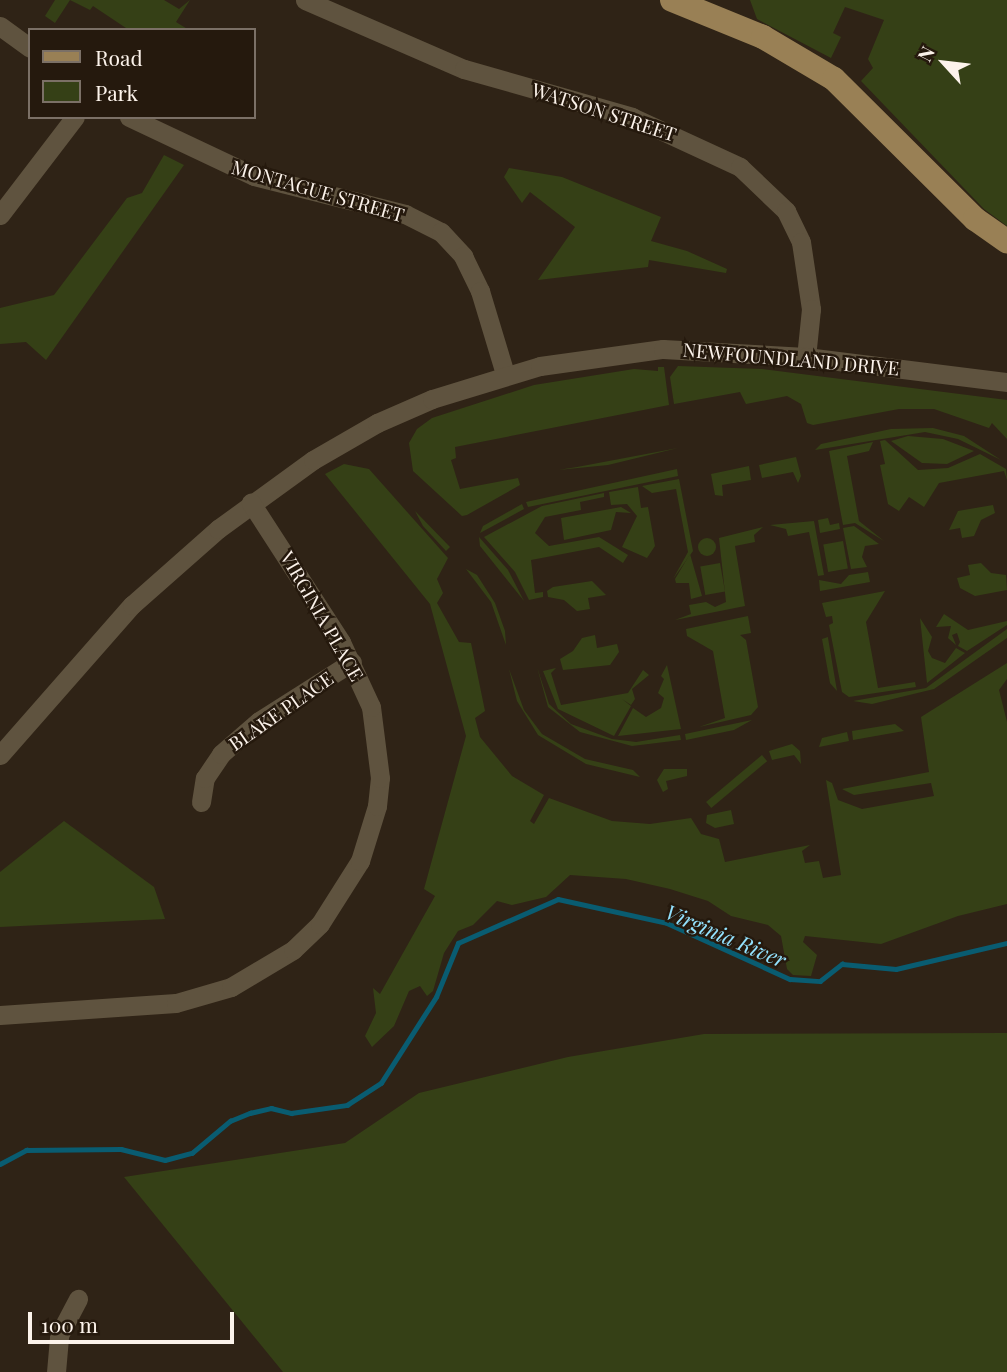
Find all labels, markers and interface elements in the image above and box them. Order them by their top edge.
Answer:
legend [28,28,256,119]
north arrow [909,28,979,98]
text: N [911,41,940,65]
text: Road [95,43,143,71]
text: Park [95,78,138,106]
street label: WATSON STREET [529,78,679,146]
street label: MONTAGUE STREET [229,155,407,227]
street label: NEWFOUNDLAND DRIVE [682,338,900,380]
street label: VIRGINIA PLACE [276,547,368,685]
street label: BLAKE PLACE [225,667,337,755]
water label: Virginia River [662,898,790,972]
scale bar [32,1298,238,1342]
text: 100 m [41,1310,98,1338]

